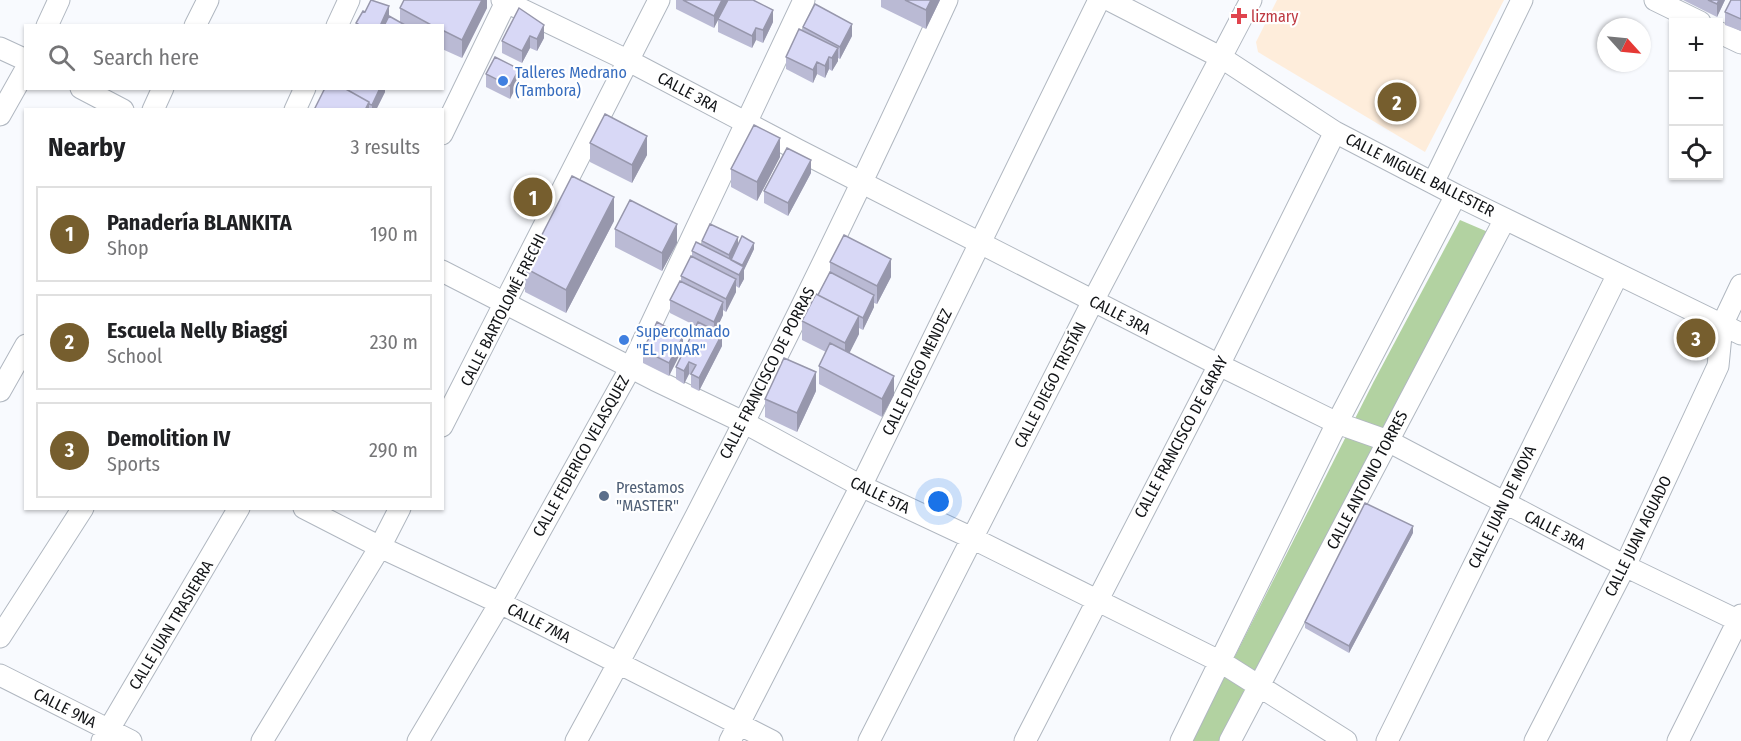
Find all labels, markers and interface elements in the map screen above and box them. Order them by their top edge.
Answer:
place label: lizmary [1251,7,1299,26]
marker: lizmary [1232,9,1246,23]
north arrow [1597,18,1651,72]
map controls [1669,18,1723,180]
button: + [1669,18,1723,72]
search box [24,24,444,90]
icon: search [45,41,78,74]
text: Search here [93,44,199,71]
place label: Talleres Medrano (Tambora) [515,63,627,100]
street label: CALLE 3RA [654,68,722,116]
button: − [1669,72,1723,126]
marker: Talleres Medrano (Tambora) [496,74,510,88]
pin: 2 [1378,80,1416,124]
button: locate [1669,126,1723,180]
street label: CALLE MIGUEL BALLESTER [1342,129,1498,221]
text: Nearby [48,132,125,163]
text: 3 results [351,135,420,159]
pin: 1 [514,174,552,220]
text: Panadería BLANKITA [107,209,292,236]
text: 1 [65,222,74,246]
text: 190 m [370,222,418,246]
street label: CALLE BARTOLOMÉ FRECHI [456,231,550,389]
text: Shop [107,236,149,260]
street label: CALLE FRANCISCO DE PORRAS [715,284,819,462]
street label: CALLE 3RA [1086,291,1154,339]
street label: CALLE DIEGO MENDEZ [878,306,956,438]
pin: 3 [1676,316,1716,360]
text: Escuela Nelly Biaggi [107,317,288,344]
street label: CALLE DIEGO TRISTÁN [1010,319,1090,451]
place label: Supercolmado "EL PINAR" [636,322,730,359]
text: 2 [65,330,74,354]
text: 230 m [370,330,418,354]
marker: Supercolmado "EL PINAR" [617,333,631,347]
text: School [107,344,162,368]
street label: CALLE FRANCISCO DE GARAY [1130,353,1232,521]
street label: CALLE FEDERICO VELASQUEZ [529,372,633,540]
street label: CALLE ANTONIO TORRES [1322,407,1412,553]
text: Demolition IV [107,425,230,452]
text: 3 [65,438,74,462]
text: 290 m [369,438,418,462]
street label: CALLE JUAN DE MOYA [1464,442,1540,572]
text: Sports [107,452,160,476]
street label: CALLE 5TA [847,472,913,518]
street label: CALLE JUAN AGUADO [1601,473,1675,599]
place label: Prestamos "MASTER" [616,478,685,515]
your location [924,487,953,516]
marker: Prestamos "MASTER" [597,489,611,503]
street label: CALLE 3RA [1521,506,1589,554]
street label: CALLE JUAN TRASIERRA [125,556,217,693]
street label: CALLE 7MA [504,599,574,647]
street label: CALLE 9NA [30,684,100,732]

